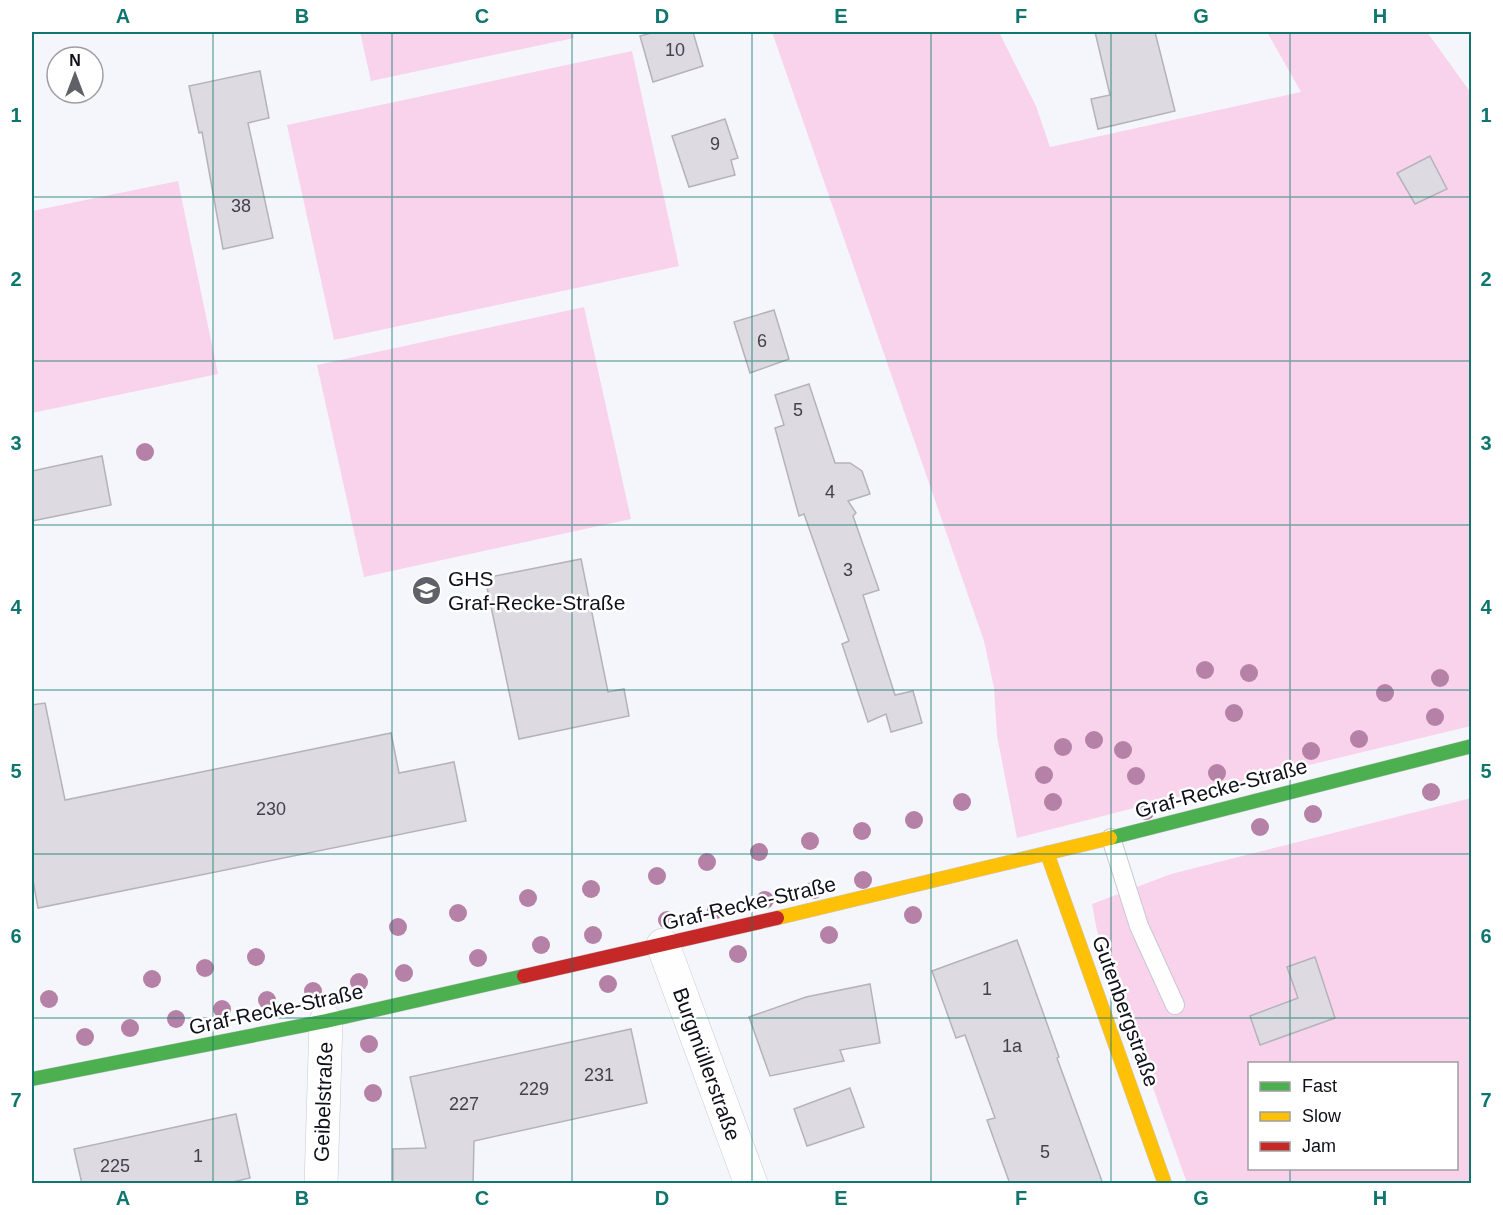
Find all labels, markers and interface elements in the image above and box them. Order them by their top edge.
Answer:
text: A [116,5,130,27]
text: B [295,5,309,27]
text: C [475,5,489,27]
text: D [655,5,669,27]
text: E [834,5,848,27]
text: F [1015,5,1027,27]
text: G [1193,5,1209,27]
text: H [1373,5,1387,27]
house number: 10 [665,40,685,60]
north arrow [45,45,105,105]
text: N [69,52,81,69]
text: 1 [10,104,22,126]
text: 1 [1480,104,1492,126]
house number: 9 [710,134,720,154]
house number: 38 [231,196,251,216]
text: 2 [10,268,22,290]
text: 2 [1480,268,1492,290]
house number: 6 [757,331,767,351]
house number: 5 [793,400,803,420]
text: 3 [10,432,22,454]
text: 3 [1480,432,1492,454]
house number: 4 [825,482,835,502]
house number: 3 [843,560,853,580]
place label: GHS Graf-Recke-Straße [448,567,625,614]
school or university icon: GHS Graf-Recke-Straße [411,574,443,606]
text: 4 [10,596,22,618]
text: 4 [1480,596,1492,618]
street label: Graf-Recke-Straße [1132,754,1310,822]
text: 5 [10,760,22,782]
text: 5 [1480,760,1492,782]
house number: 230 [256,799,286,819]
street label: Graf-Recke-Straße [660,872,838,934]
text: 6 [10,925,22,947]
text: 6 [1480,925,1492,947]
street label: Gutenbergstraße [1088,932,1164,1090]
street label: Graf-Recke-Straße [187,979,365,1039]
house number: 1 [982,979,992,999]
street label: Burgmüllerstraße [669,984,745,1144]
house number: 1a [1002,1036,1023,1056]
street label: Geibelstraße [309,1042,337,1162]
legend [1248,1062,1458,1170]
house number: 231 [584,1065,614,1085]
text: Fast [1302,1076,1337,1096]
house number: 229 [519,1079,549,1099]
text: 7 [10,1089,22,1111]
text: 7 [1480,1089,1492,1111]
house number: 227 [449,1094,479,1114]
text: Slow [1302,1106,1342,1126]
text: Jam [1302,1136,1336,1156]
house number: 5 [1040,1142,1050,1162]
house number: 1 [193,1146,203,1166]
house number: 225 [100,1156,130,1176]
text: A [116,1187,130,1209]
text: B [295,1187,309,1209]
text: C [475,1187,489,1209]
text: D [655,1187,669,1209]
text: E [834,1187,848,1209]
text: F [1015,1187,1027,1209]
text: G [1193,1187,1209,1209]
text: H [1373,1187,1387,1209]

